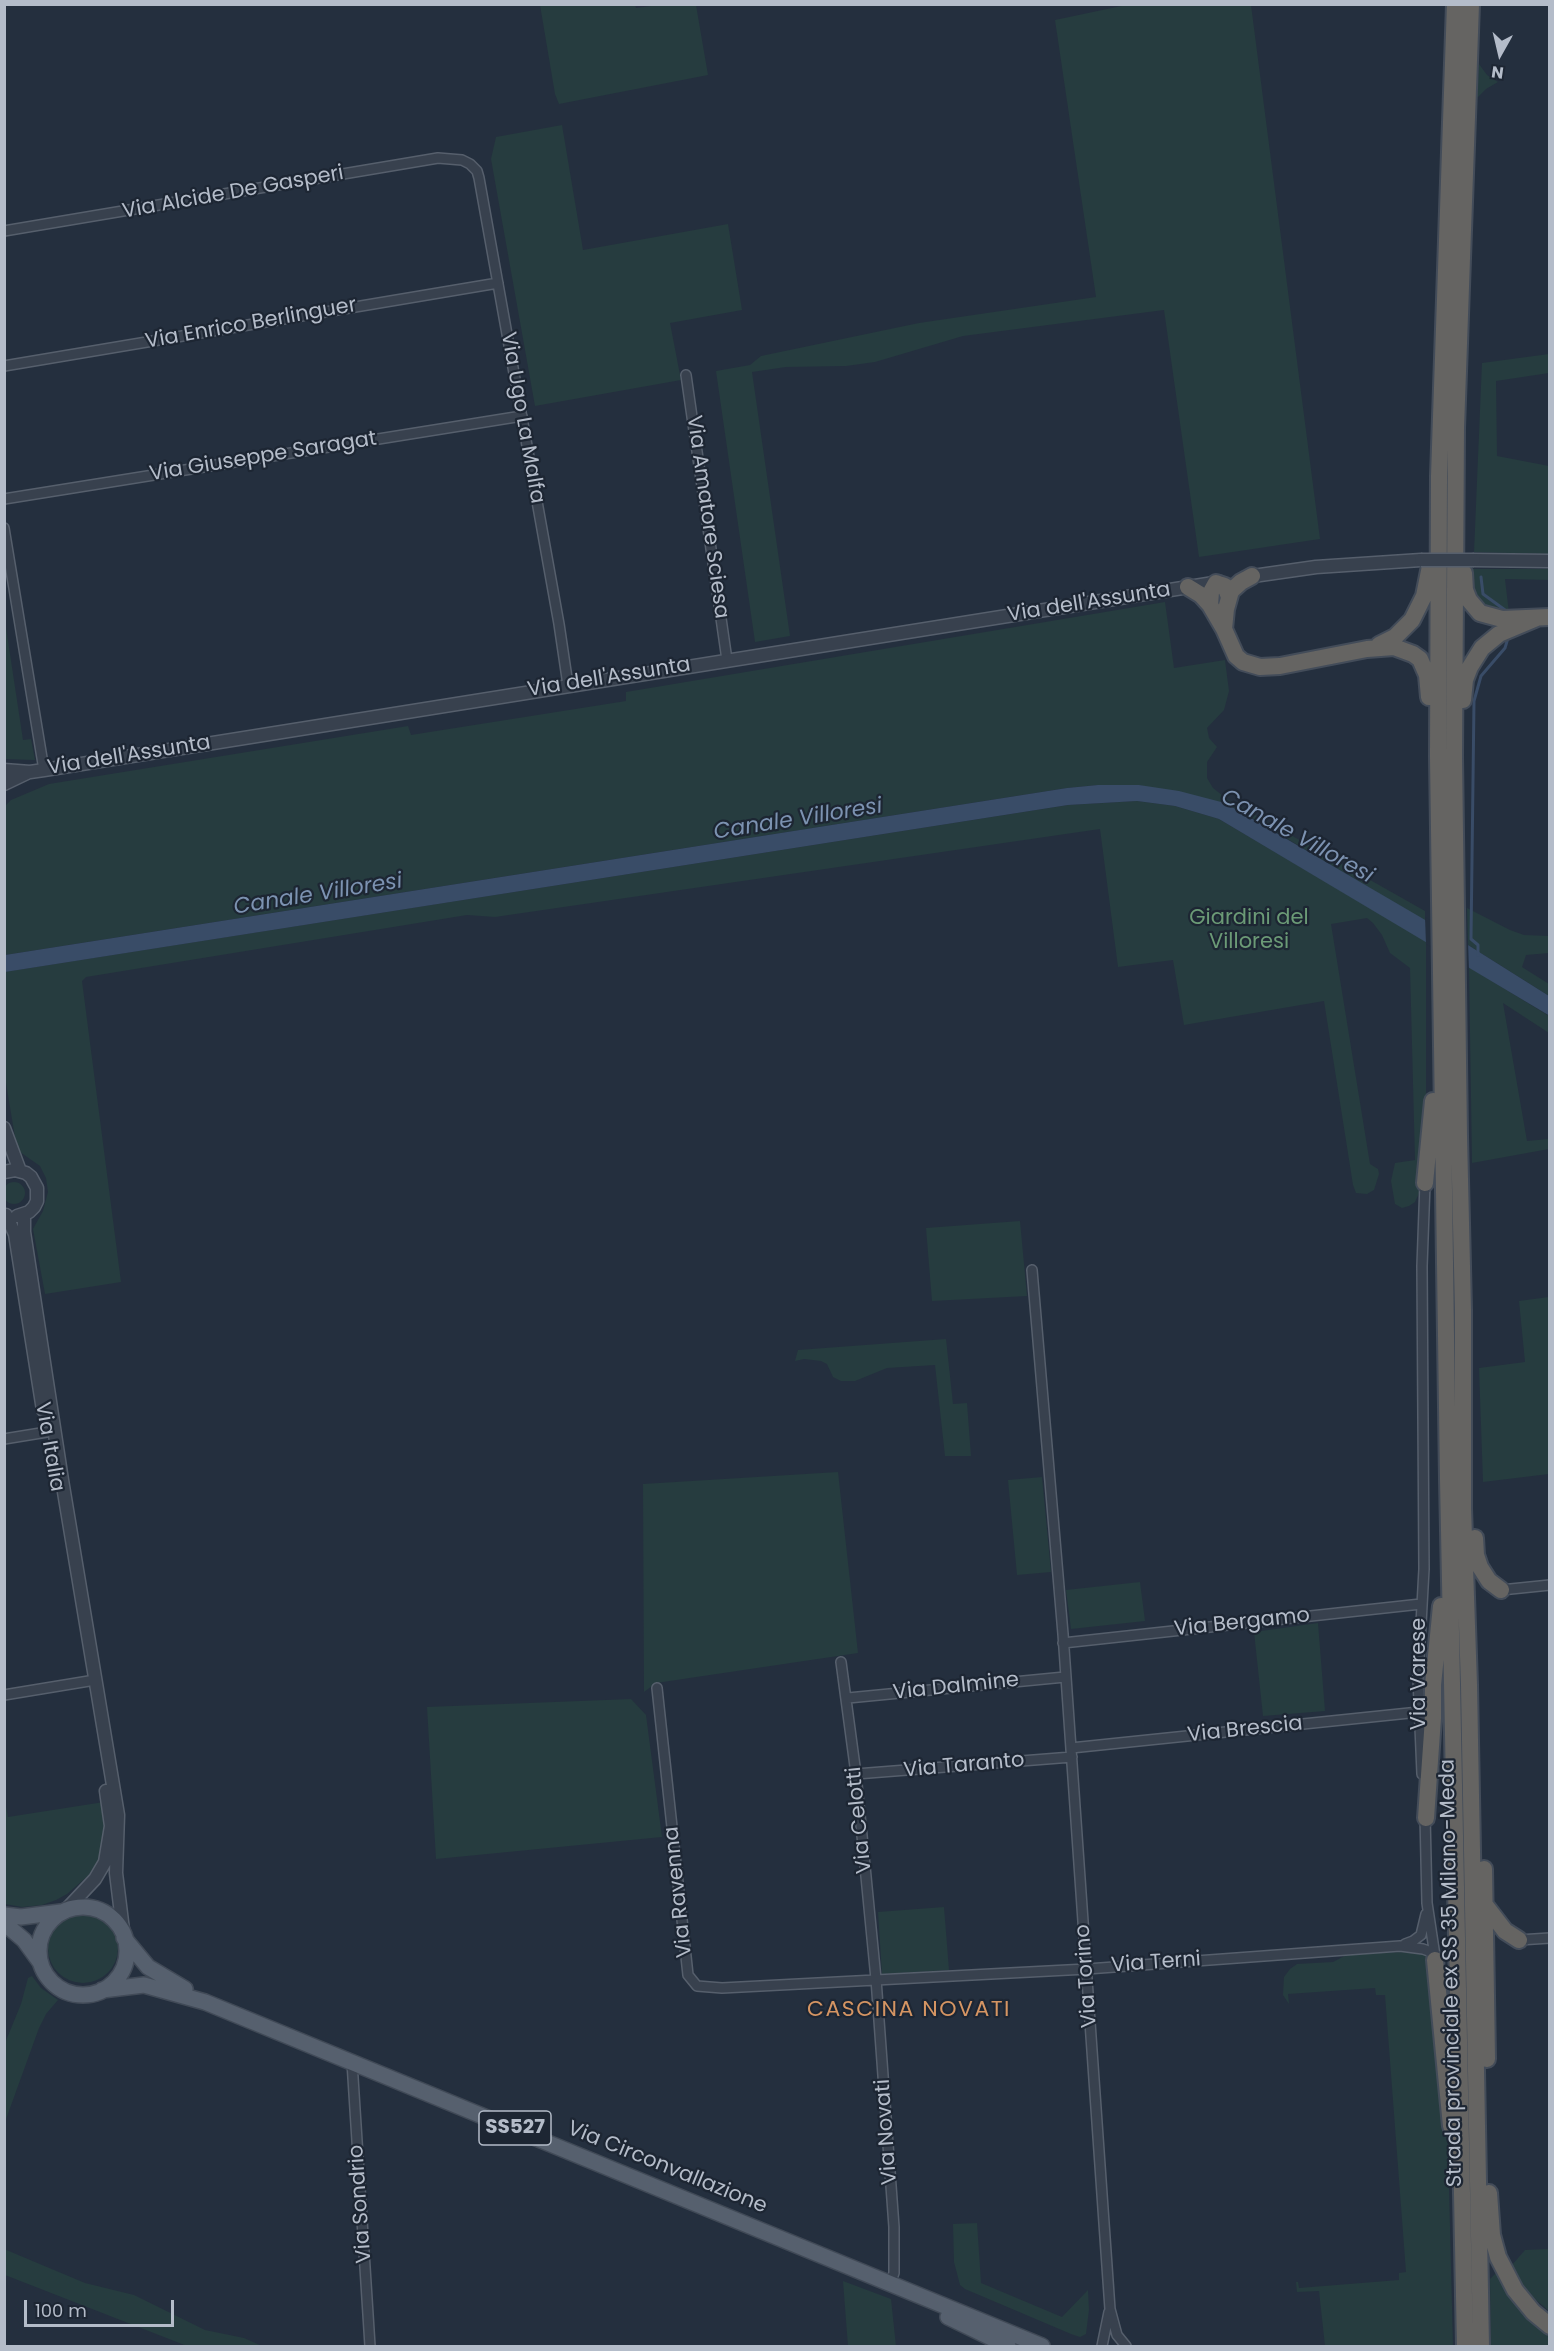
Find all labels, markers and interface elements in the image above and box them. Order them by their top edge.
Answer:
north arrow [1470,24,1530,84]
text: N [1490,60,1505,85]
street label: Via Alcide De Gasperi [120,161,346,225]
street label: Via Enrico Berlinguer [143,293,359,355]
street label: Via Ugo La Malfa [494,330,550,506]
street label: Via Amatore Sciesa [680,414,734,620]
street label: Via Giuseppe Saragat [148,427,378,487]
street label: Via dell'Assunta [1006,578,1172,628]
street label: Via dell'Assunta [526,653,692,703]
street label: Via dell'Assunta [46,731,212,781]
water label: Canale Villoresi [1216,784,1378,890]
water label: Canale Villoresi [712,794,884,846]
water label: Canale Villoresi [232,869,404,921]
park label: Giardini del Villoresi [1189,906,1309,956]
street label: Via Italia [29,1400,69,1494]
street label: Via Bergamo [1173,1603,1311,1643]
street label: Via Varese [1407,1618,1433,1730]
street label: Via Dalmine [892,1668,1020,1706]
street label: Via Brescia [1186,1711,1304,1749]
street label: Via Taranto [902,1748,1026,1784]
street label: Strada provinciale ex SS 35 Milano-Meda [1436,1759,1468,2187]
street label: Via Celotti [842,1765,878,1875]
street label: Via Ravenna [660,1825,698,1959]
street label: Via Torino [1071,1923,1103,2029]
street label: Via Terni [1110,1947,1202,1979]
district label: CASCINA NOVATI [807,1997,1011,2023]
street label: Via Novati [871,2078,903,2186]
road number: SS527 [479,2111,551,2145]
street label: Via Circonvallazione [563,2116,771,2220]
street label: Via Sondrio [344,2144,378,2264]
scale bar [27,2288,177,2326]
text: 100 m [35,2298,87,2323]

